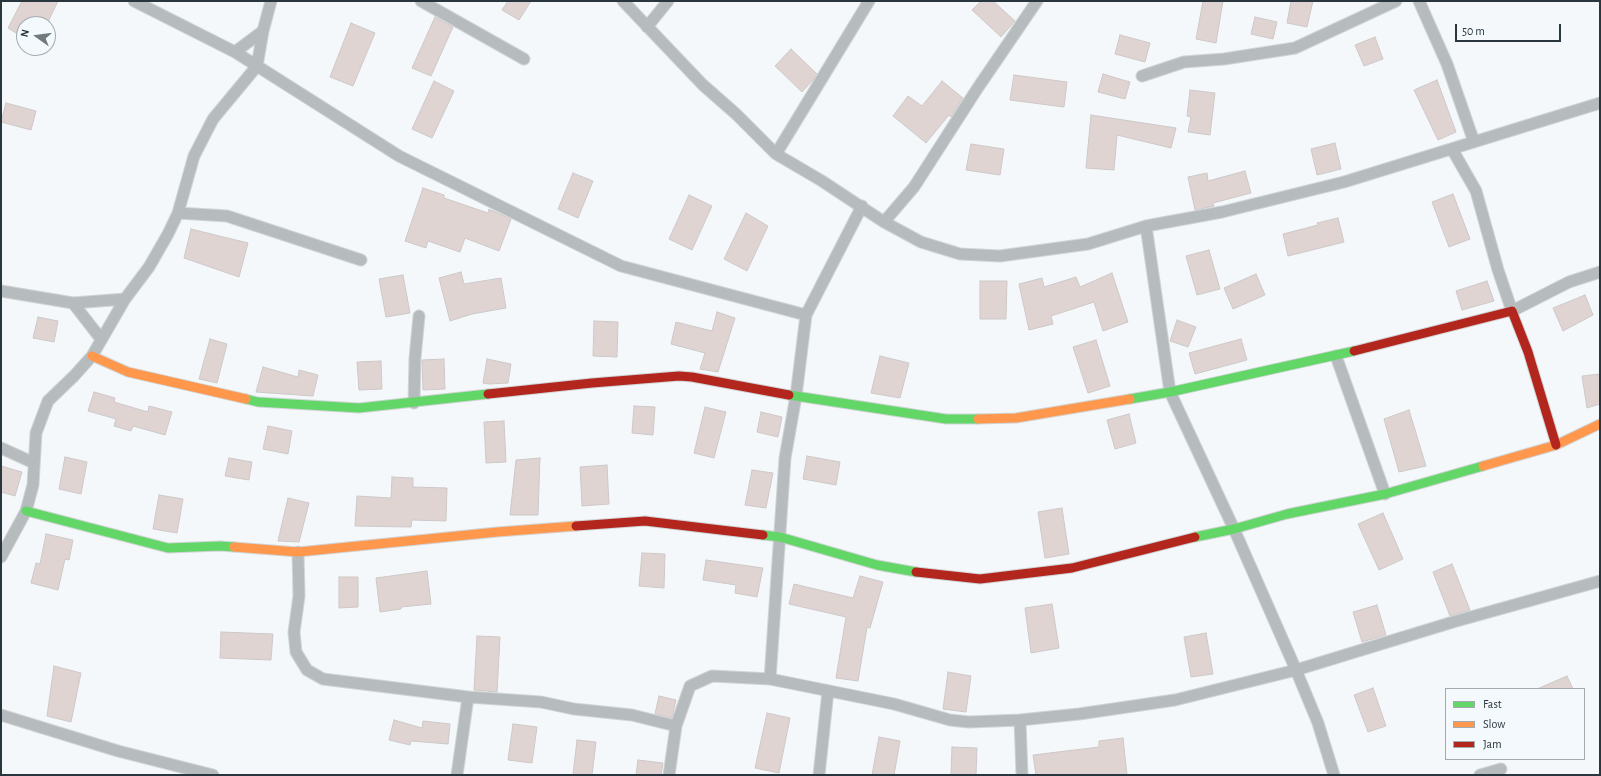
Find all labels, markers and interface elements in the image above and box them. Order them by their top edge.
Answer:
north arrow [16,16,56,56]
scale bar [1457,16,1563,42]
text: 50 m [1462,25,1485,37]
text: N [19,28,31,38]
legend [1445,688,1585,760]
text: Fast [1483,698,1502,710]
text: Slow [1483,718,1505,730]
text: Jam [1483,738,1502,750]

